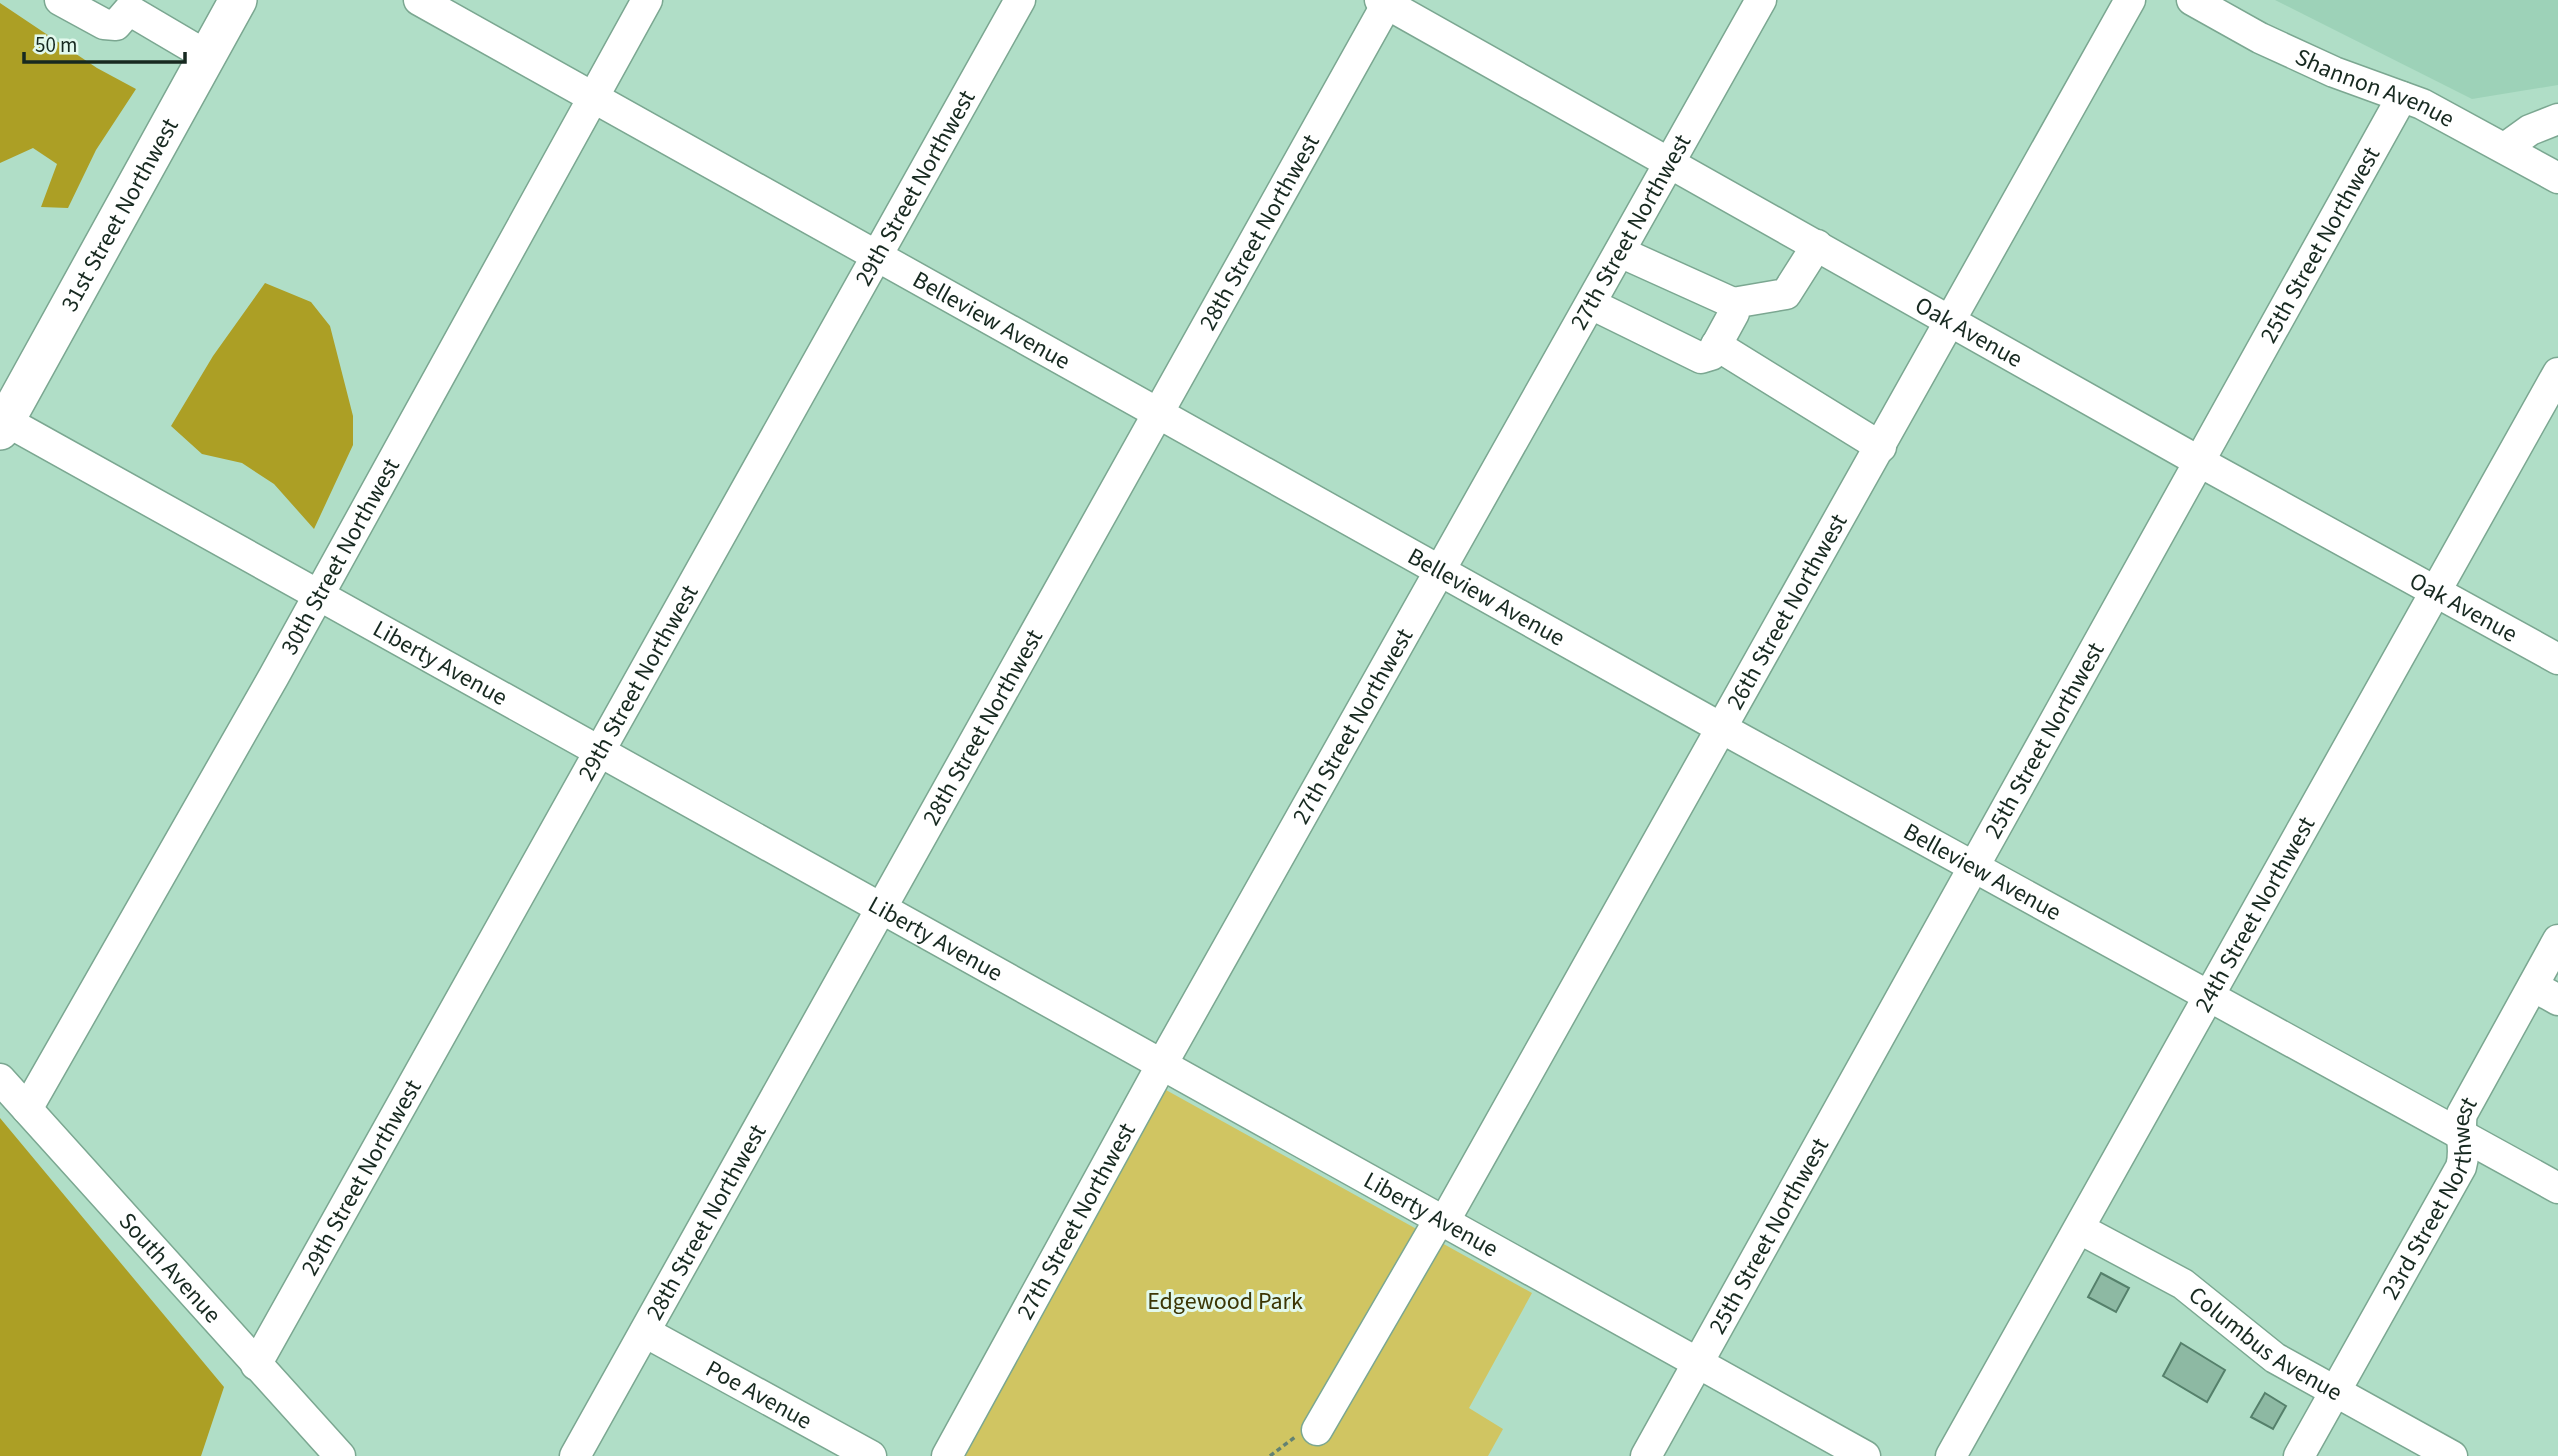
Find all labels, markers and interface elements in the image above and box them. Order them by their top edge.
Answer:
scale bar [24,21,186,65]
text: 50 m [35,30,77,60]
street label: Shannon Avenue [2289,39,2461,136]
street label: 29th Street Northwest [846,84,984,292]
street label: 31st Street Northwest [52,112,187,318]
street label: 28th Street Northwest [1191,128,1328,337]
street label: 27th Street Northwest [1562,128,1700,336]
street label: 25th Street Northwest [2252,141,2389,350]
street label: Belleview Avenue [906,262,1077,379]
street label: Oak Avenue [1908,288,2029,377]
street label: 30th Street Northwest [272,452,409,661]
street label: 26th Street Northwest [1718,507,1856,716]
street label: Belleview Avenue [1401,539,1571,655]
street label: Oak Avenue [2403,564,2524,651]
street label: 29th Street Northwest [569,578,707,787]
street label: Liberty Avenue [366,612,514,715]
street label: 27th Street Northwest [1284,622,1422,831]
street label: 28th Street Northwest [914,623,1052,832]
street label: 25th Street Northwest [1976,636,2113,845]
street label: 24th Street Northwest [2186,810,2324,1019]
street label: Belleview Avenue [1897,814,2068,930]
street label: Liberty Avenue [862,887,1009,991]
street label: 29th Street Northwest [293,1073,430,1282]
street label: 23rd Street Northwest [2373,1091,2486,1306]
street label: 27th Street Northwest [1008,1117,1145,1326]
street label: 28th Street Northwest [637,1118,775,1327]
street label: 25th Street Northwest [1700,1132,1838,1341]
street label: Liberty Avenue [1357,1163,1504,1266]
street label: South Avenue [110,1205,229,1331]
street label: Columbus Avenue [2181,1278,2349,1410]
park label: Edgewood Park [1147,1284,1303,1319]
street label: Poe Avenue [699,1352,818,1438]

